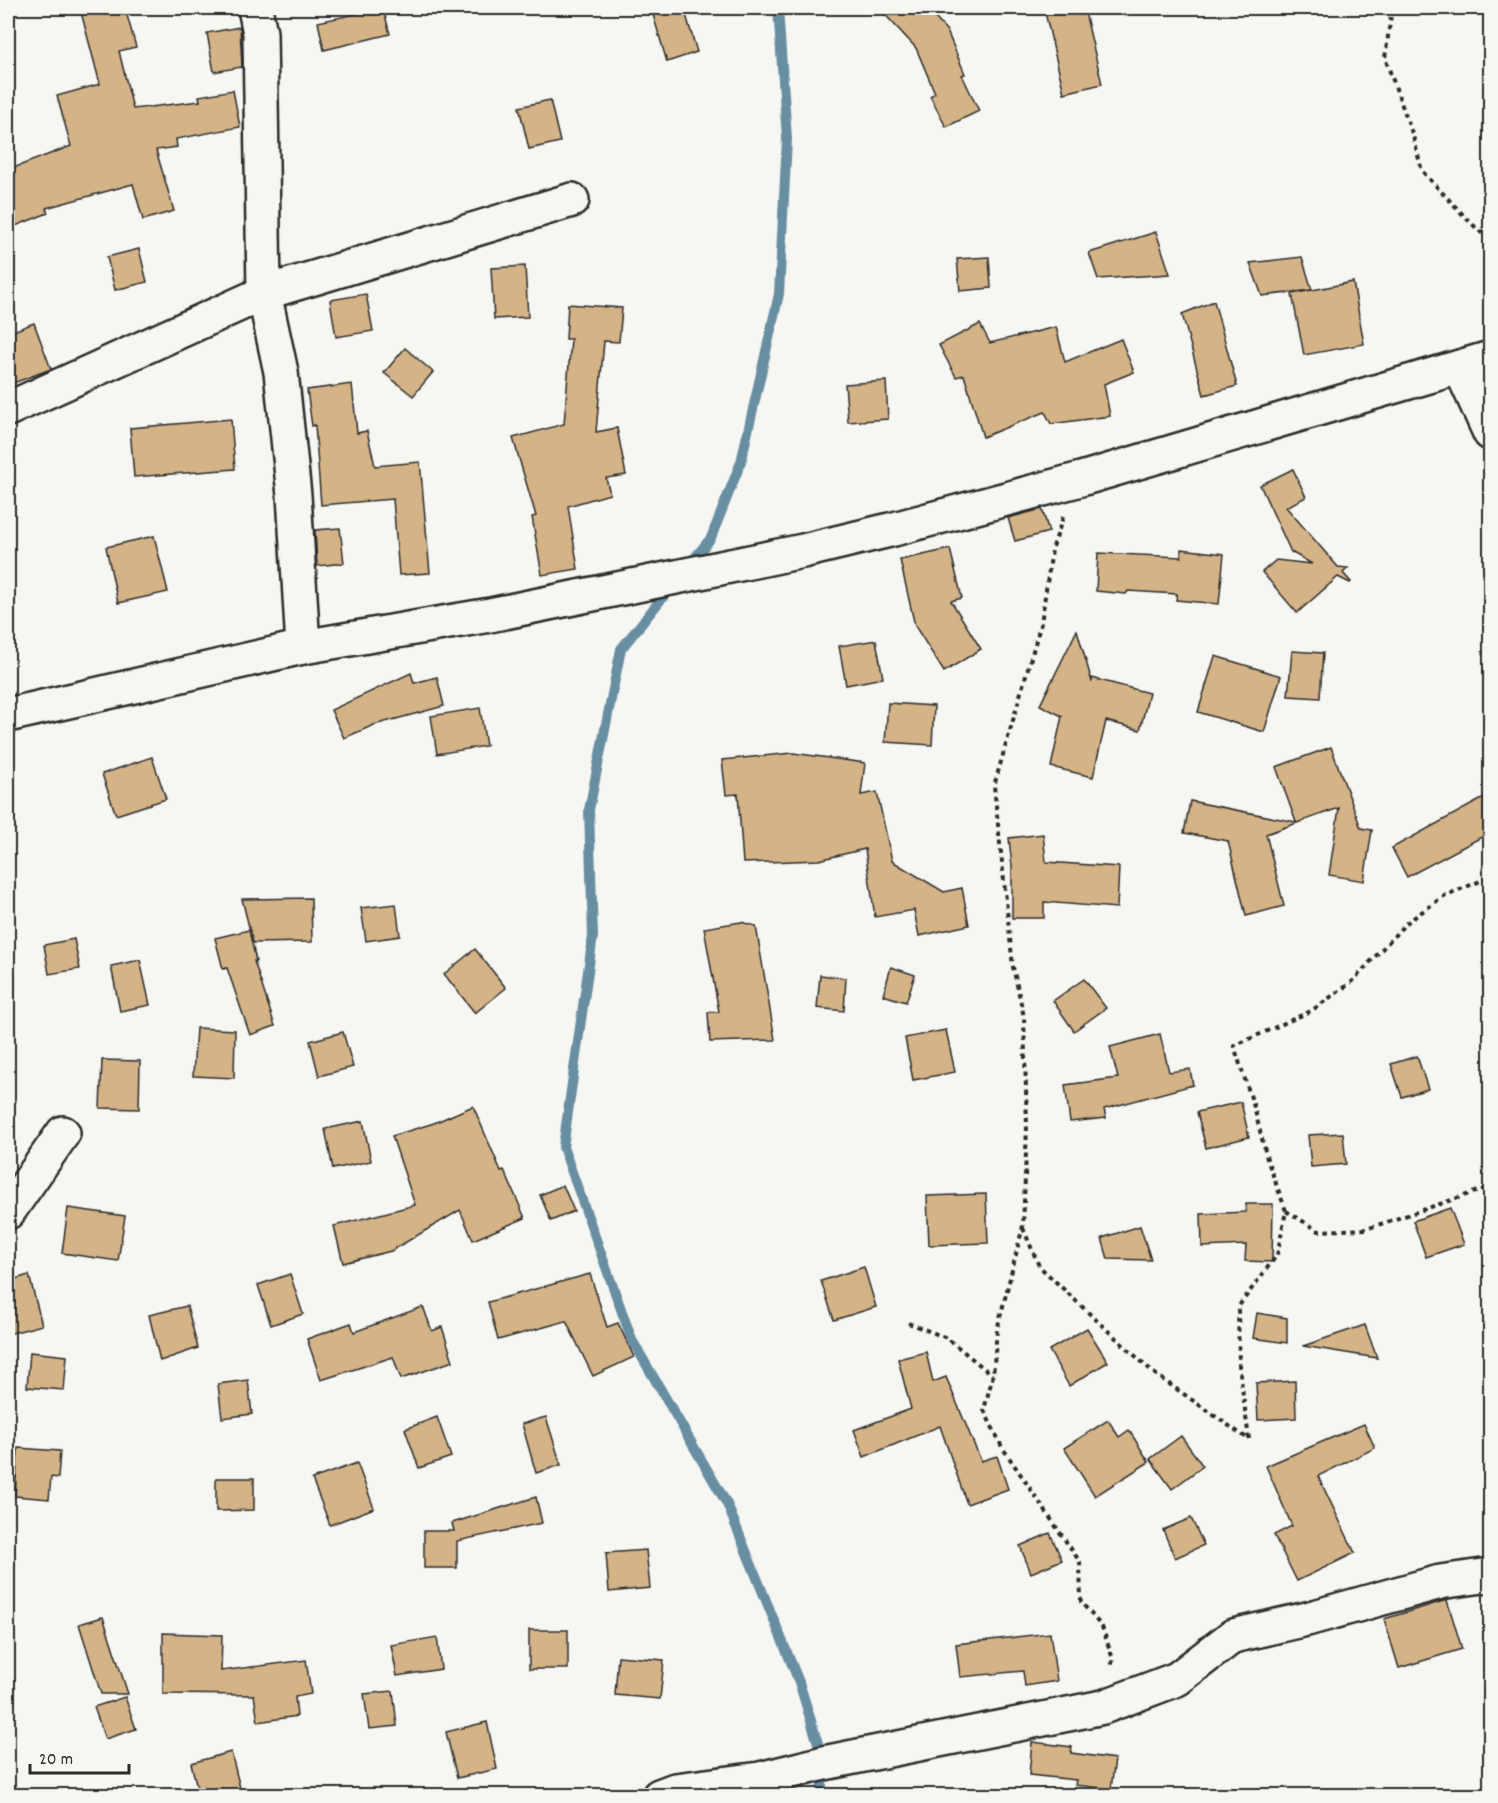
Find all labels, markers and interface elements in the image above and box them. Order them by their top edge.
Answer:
scale bar [30,1737,129,1775]
text: 20 m [39,1748,73,1773]

